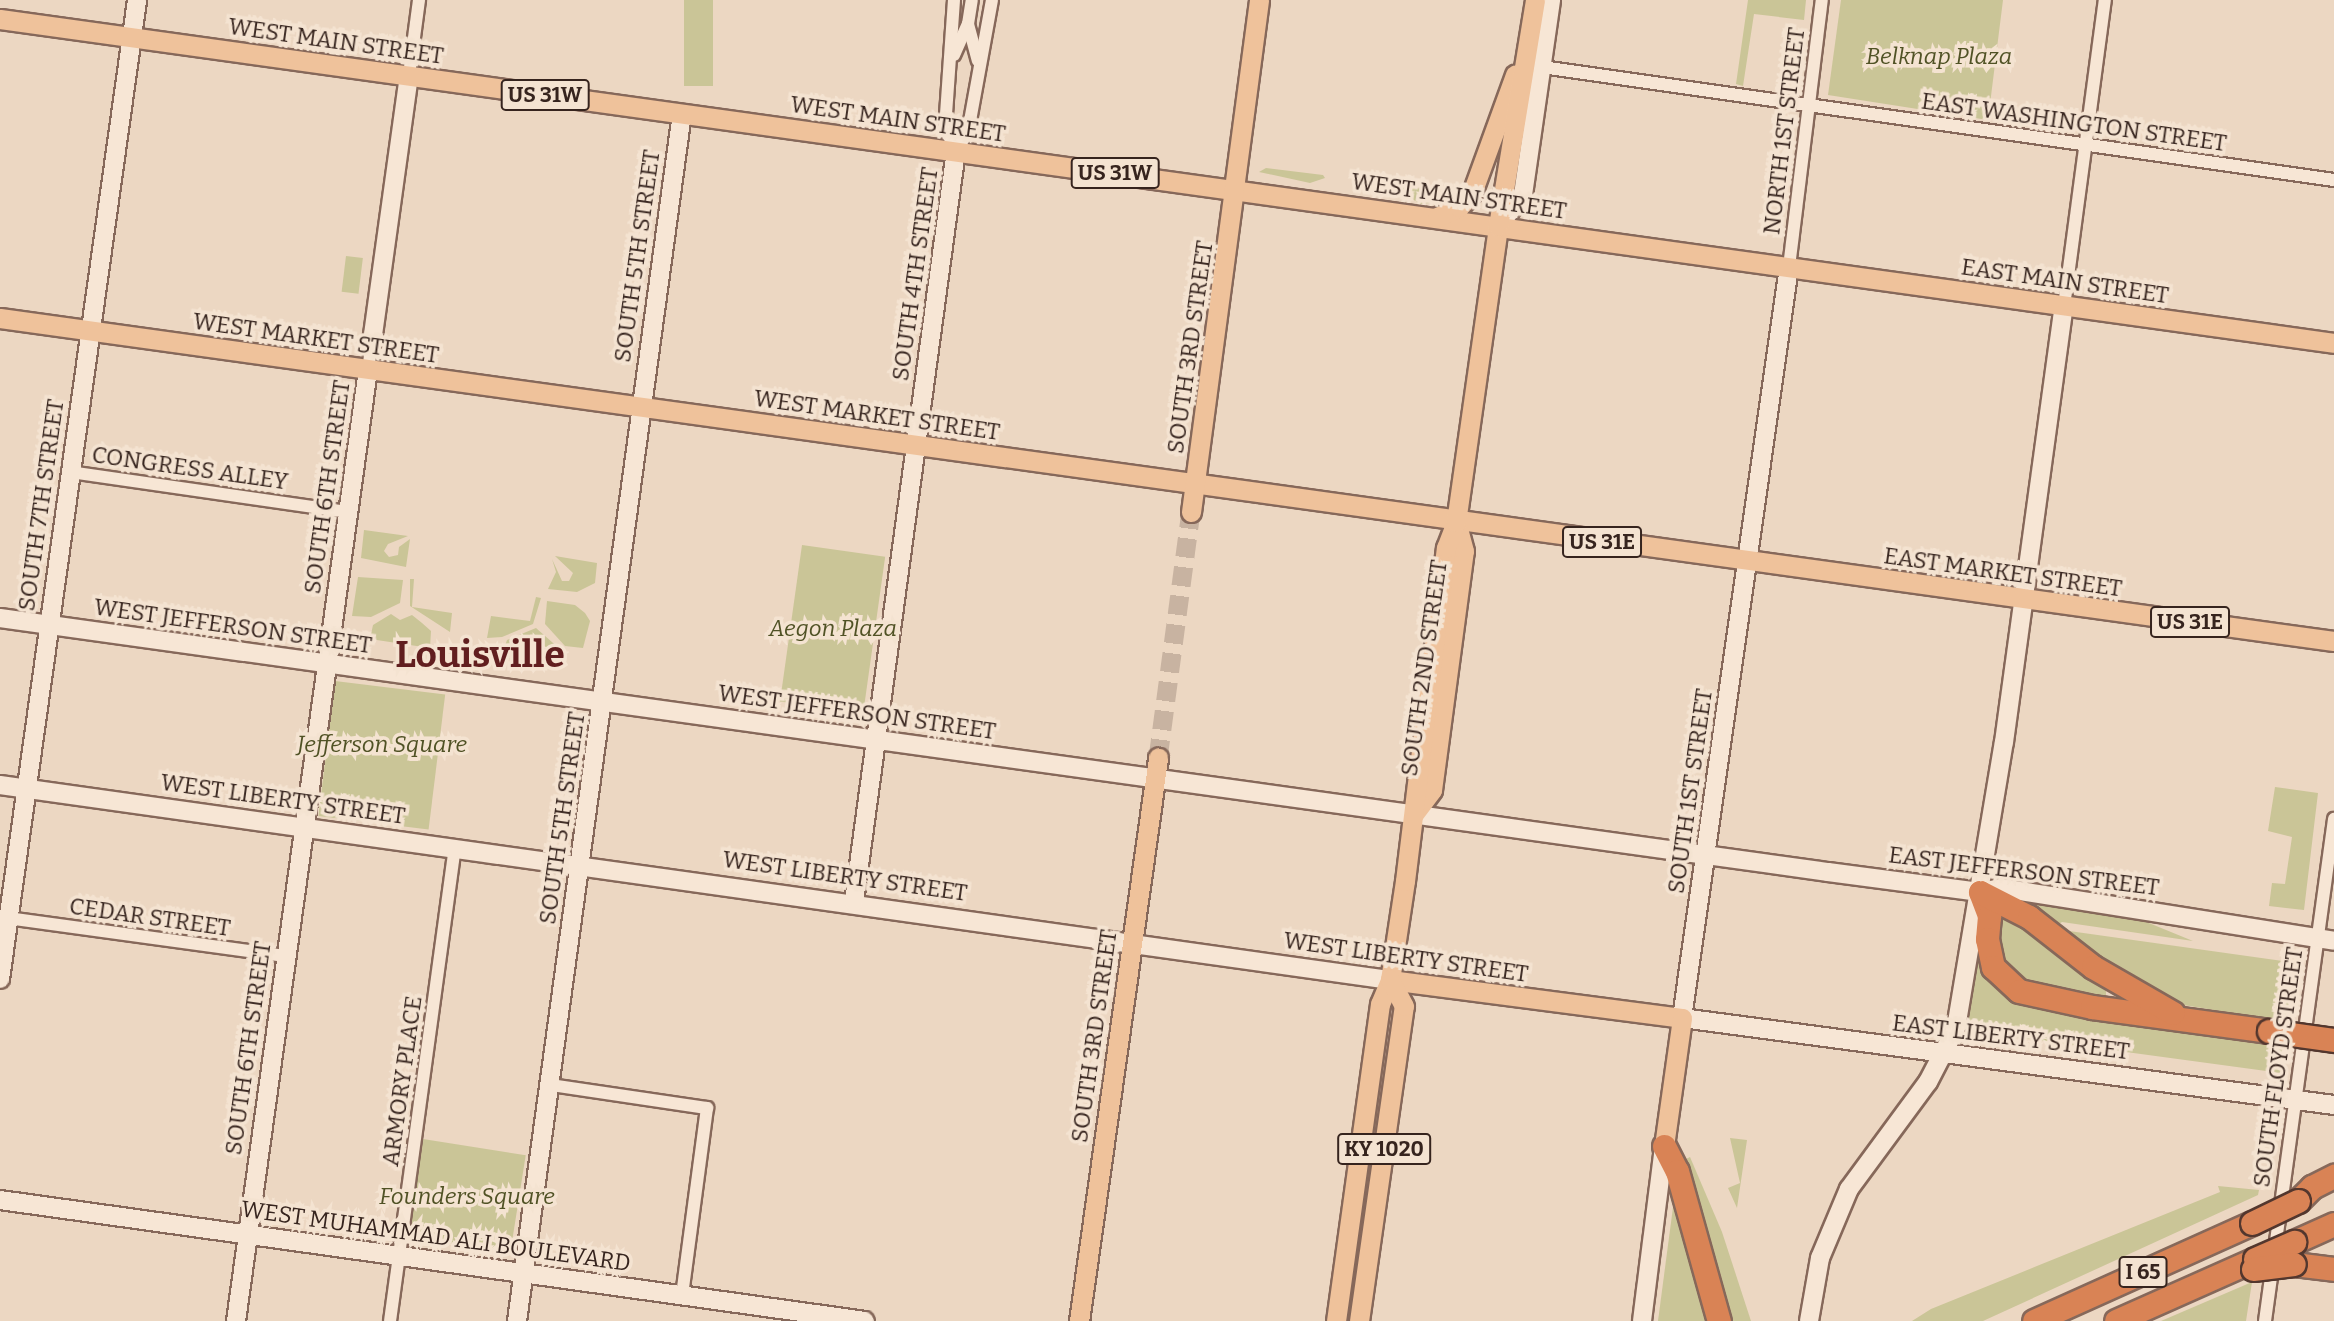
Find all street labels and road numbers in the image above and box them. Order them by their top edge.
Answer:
street label: WEST MAIN STREET [227,12,445,70]
street label: NORTH 1ST STREET [1758,26,1810,236]
road number: US 31W [500,78,590,112]
street label: EAST WASHINGTON STREET [1920,87,2228,157]
street label: WEST MAIN STREET [789,90,1007,148]
street label: SOUTH 5TH STREET [608,148,666,364]
road number: US 31W [1070,156,1160,190]
street label: SOUTH 4TH STREET [886,165,944,383]
street label: WEST MAIN STREET [1350,167,1568,225]
street label: SOUTH 3RD STREET [1161,239,1219,455]
street label: EAST MAIN STREET [1959,253,2171,309]
street label: WEST MARKET STREET [191,307,441,369]
street label: SOUTH 6TH STREET [298,378,356,596]
street label: WEST MARKET STREET [752,384,1002,446]
street label: SOUTH 7TH STREET [12,397,70,613]
street label: CONGRESS ALLEY [90,441,290,495]
road number: US 31E [1562,524,1642,560]
street label: EAST MARKET STREET [1882,542,2124,602]
street label: SOUTH 2ND STREET [1395,558,1453,778]
street label: WEST JEFFERSON STREET [92,593,374,659]
road number: US 31E [2150,604,2230,640]
street label: WEST JEFFERSON STREET [716,679,998,745]
street label: SOUTH 1ST STREET [1662,687,1718,895]
street label: SOUTH 5TH STREET [533,710,591,926]
street label: WEST LIBERTY STREET [159,768,407,830]
street label: EAST JEFFERSON STREET [1887,841,2161,901]
street label: WEST LIBERTY STREET [721,845,969,907]
street label: CEDAR STREET [68,892,232,942]
street label: WEST LIBERTY STREET [1282,926,1530,988]
street label: SOUTH 3RD STREET [1065,928,1123,1144]
street label: SOUTH 6TH STREET [219,939,277,1157]
street label: SOUTH FLOYD STREET [2247,945,2309,1189]
street label: ARMORY PLACE [376,994,428,1168]
street label: EAST LIBERTY STREET [1891,1009,2131,1065]
road number: KY 1020 [1337,1132,1431,1166]
street label: WEST MUHAMMAD ALI BOULEVARD [240,1195,632,1277]
road number: I 65 [2118,1254,2168,1290]

